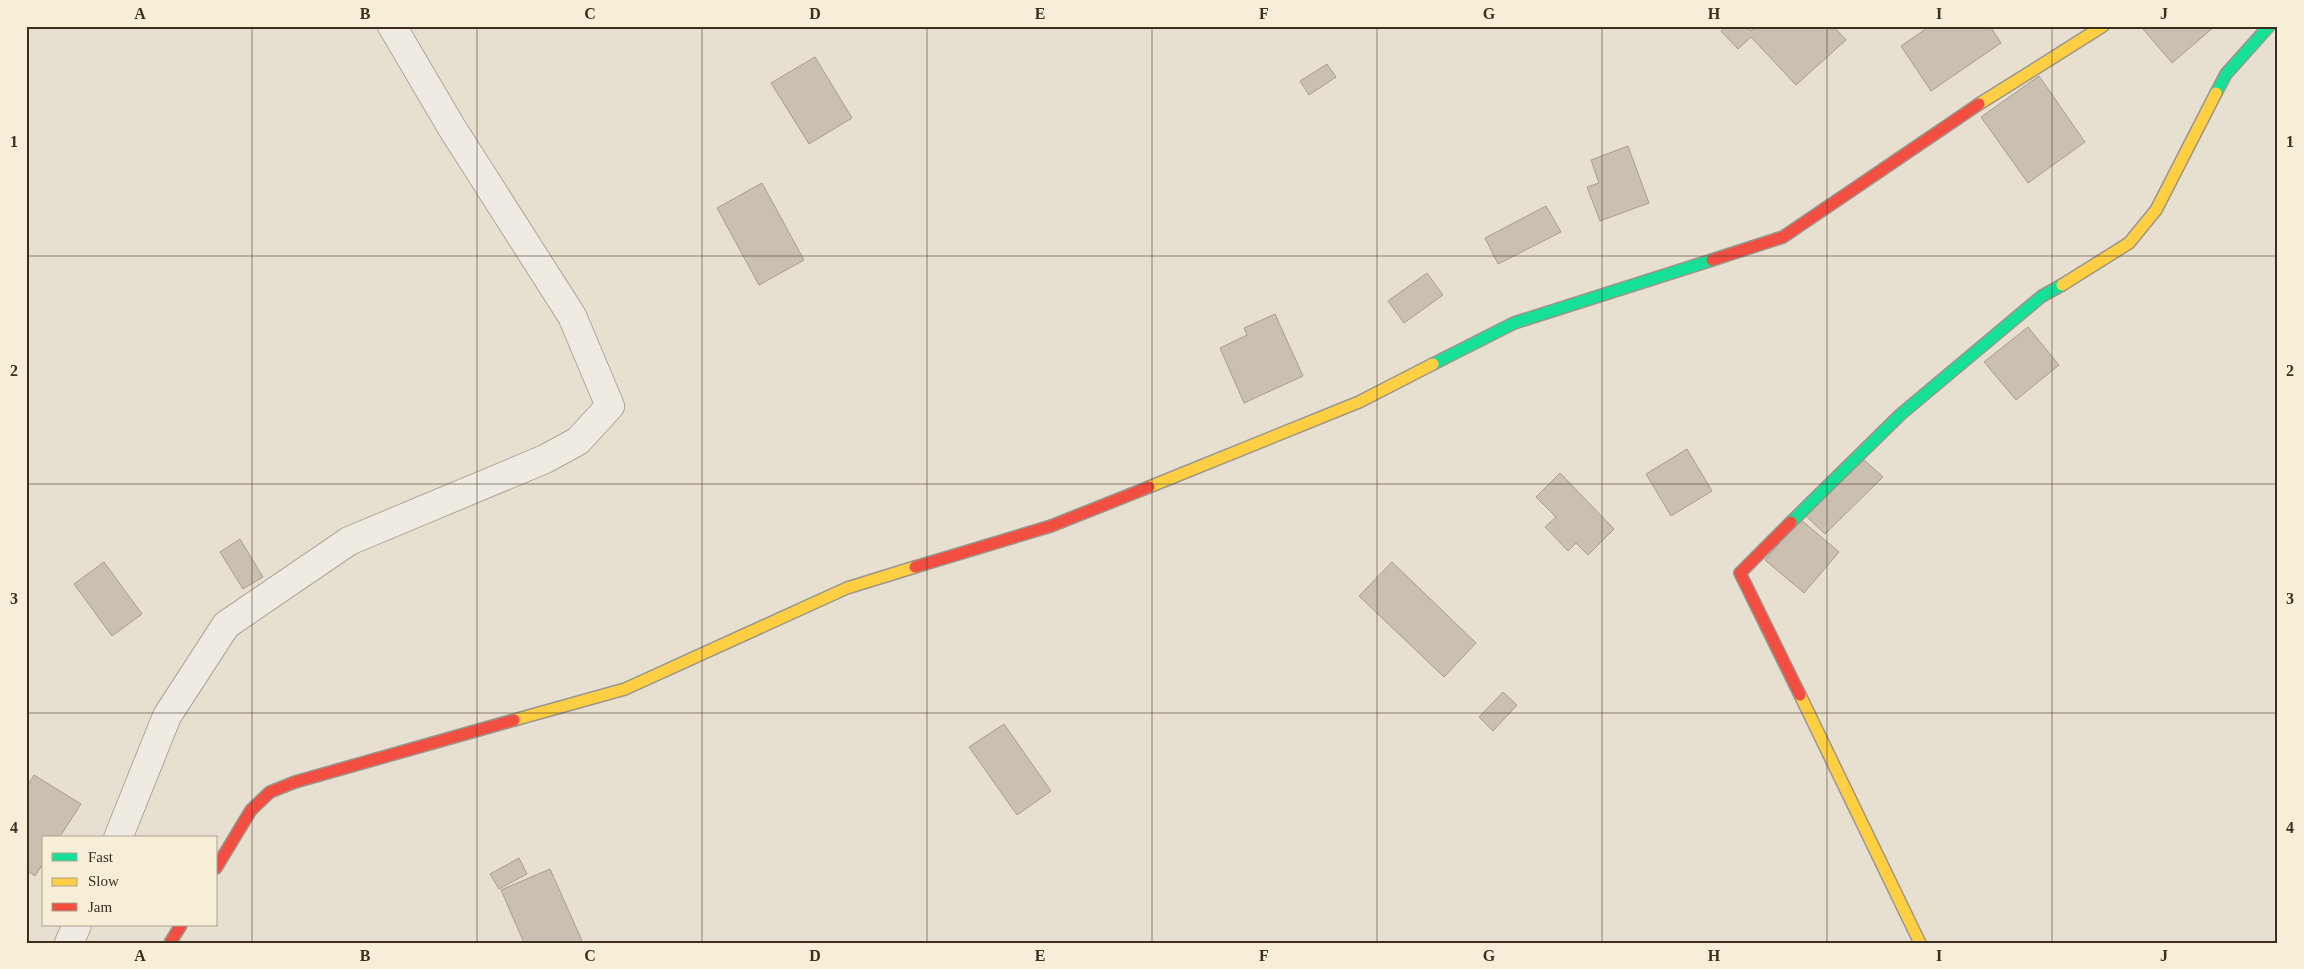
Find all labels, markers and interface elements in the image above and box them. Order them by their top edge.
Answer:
text: A [134,5,146,22]
text: B [360,5,371,22]
text: C [584,5,596,22]
text: D [809,5,821,22]
text: E [1035,5,1045,22]
text: F [1259,5,1269,22]
text: G [1483,5,1496,22]
text: H [1708,5,1721,22]
text: I [1936,5,1942,22]
text: J [2160,5,2168,22]
text: 1 [10,133,18,150]
text: 1 [2286,133,2294,150]
text: 2 [10,362,18,379]
text: 2 [2286,362,2294,379]
text: 3 [10,590,18,607]
text: 3 [2286,590,2294,607]
text: 4 [10,819,18,836]
text: 4 [2286,819,2294,836]
legend [42,836,218,926]
text: Fast [88,849,114,865]
text: Slow [88,873,119,889]
text: Jam [88,899,112,915]
text: A [134,947,146,964]
text: B [360,947,371,964]
text: C [584,947,596,964]
text: D [809,947,821,964]
text: E [1035,947,1045,964]
text: F [1259,947,1269,964]
text: G [1483,947,1496,964]
text: H [1708,947,1721,964]
text: I [1936,947,1942,964]
text: J [2160,947,2168,964]

